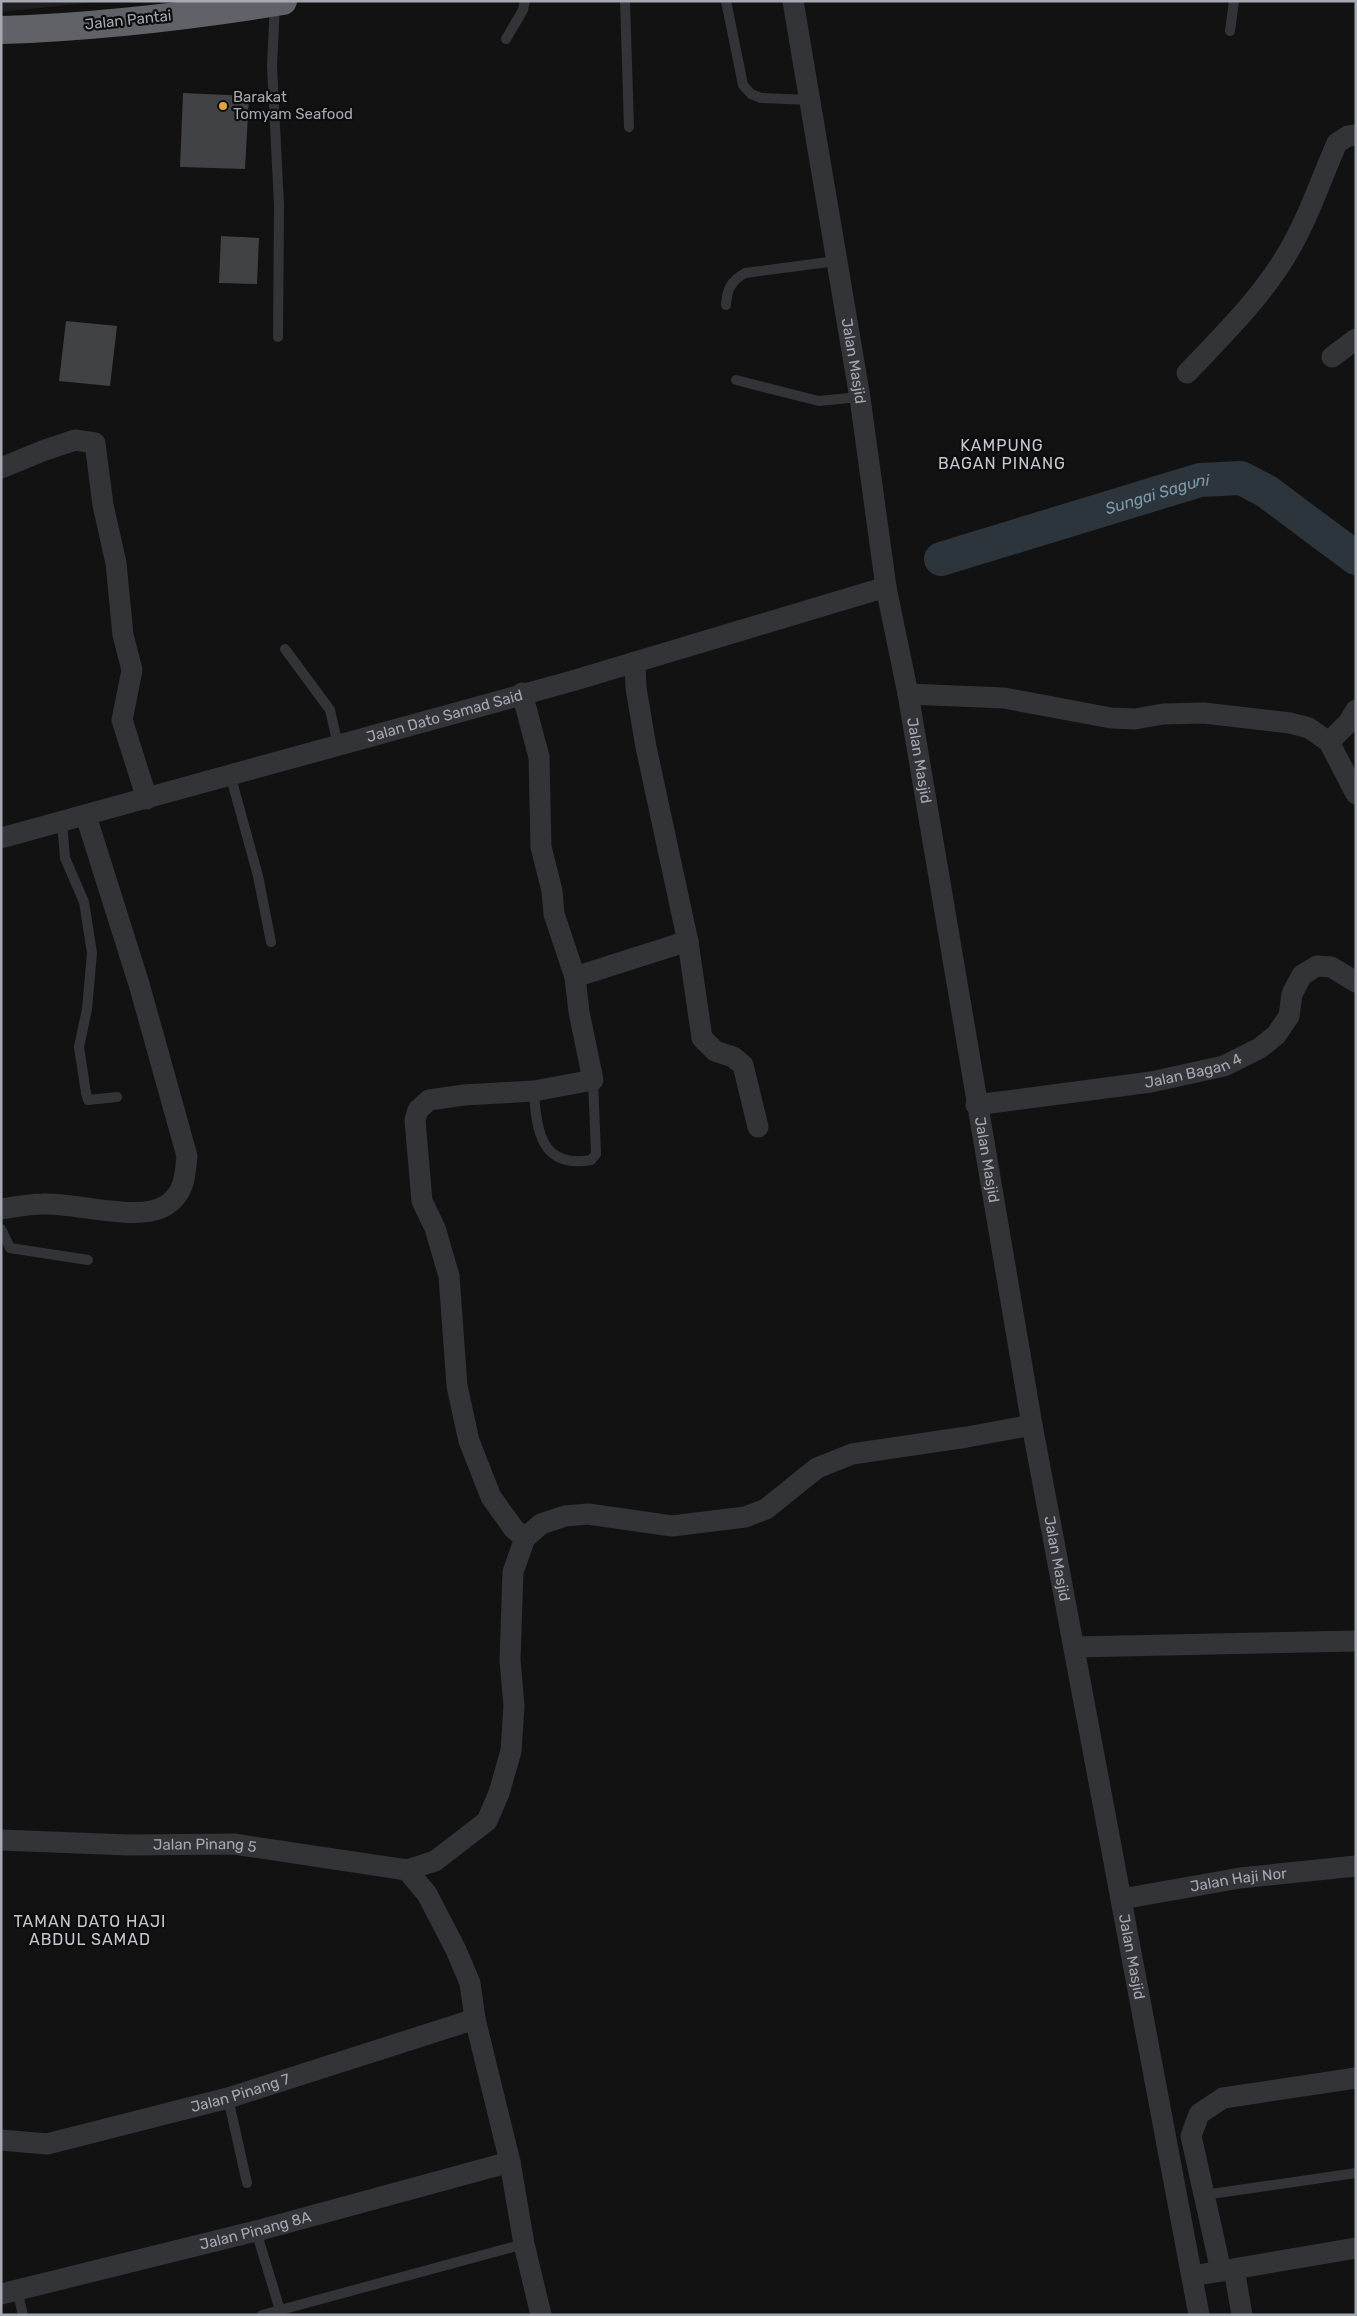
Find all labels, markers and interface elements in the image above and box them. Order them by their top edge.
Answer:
street label: Jalan Pantai [84,7,172,33]
place label: Barakat Tomyam Seafood [233,88,353,123]
marker: Barakat Tomyam Seafood [217,100,229,112]
street label: Jalan Masjid [838,317,870,405]
district label: KAMPUNG BAGAN PINANG [938,436,1066,473]
water label: Sungai Saguni [1103,471,1211,518]
street label: Jalan Dato Samad Said [364,686,525,746]
street label: Jalan Masjid [903,716,935,805]
street label: Jalan Bagan 4 [1143,1050,1245,1092]
street label: Jalan Masjid [971,1115,1003,1204]
street label: Jalan Masjid [1040,1514,1074,1603]
street label: Jalan Pinang 5 [153,1835,258,1856]
street label: Jalan Haji Nor [1189,1864,1288,1896]
district label: TAMAN DATO HAJI ABDUL SAMAD [14,1912,166,1949]
street label: Jalan Masjid [1115,1912,1149,2001]
street label: Jalan Pinang 7 [189,2070,292,2116]
street label: Jalan Pinang 8A [198,2207,313,2254]

